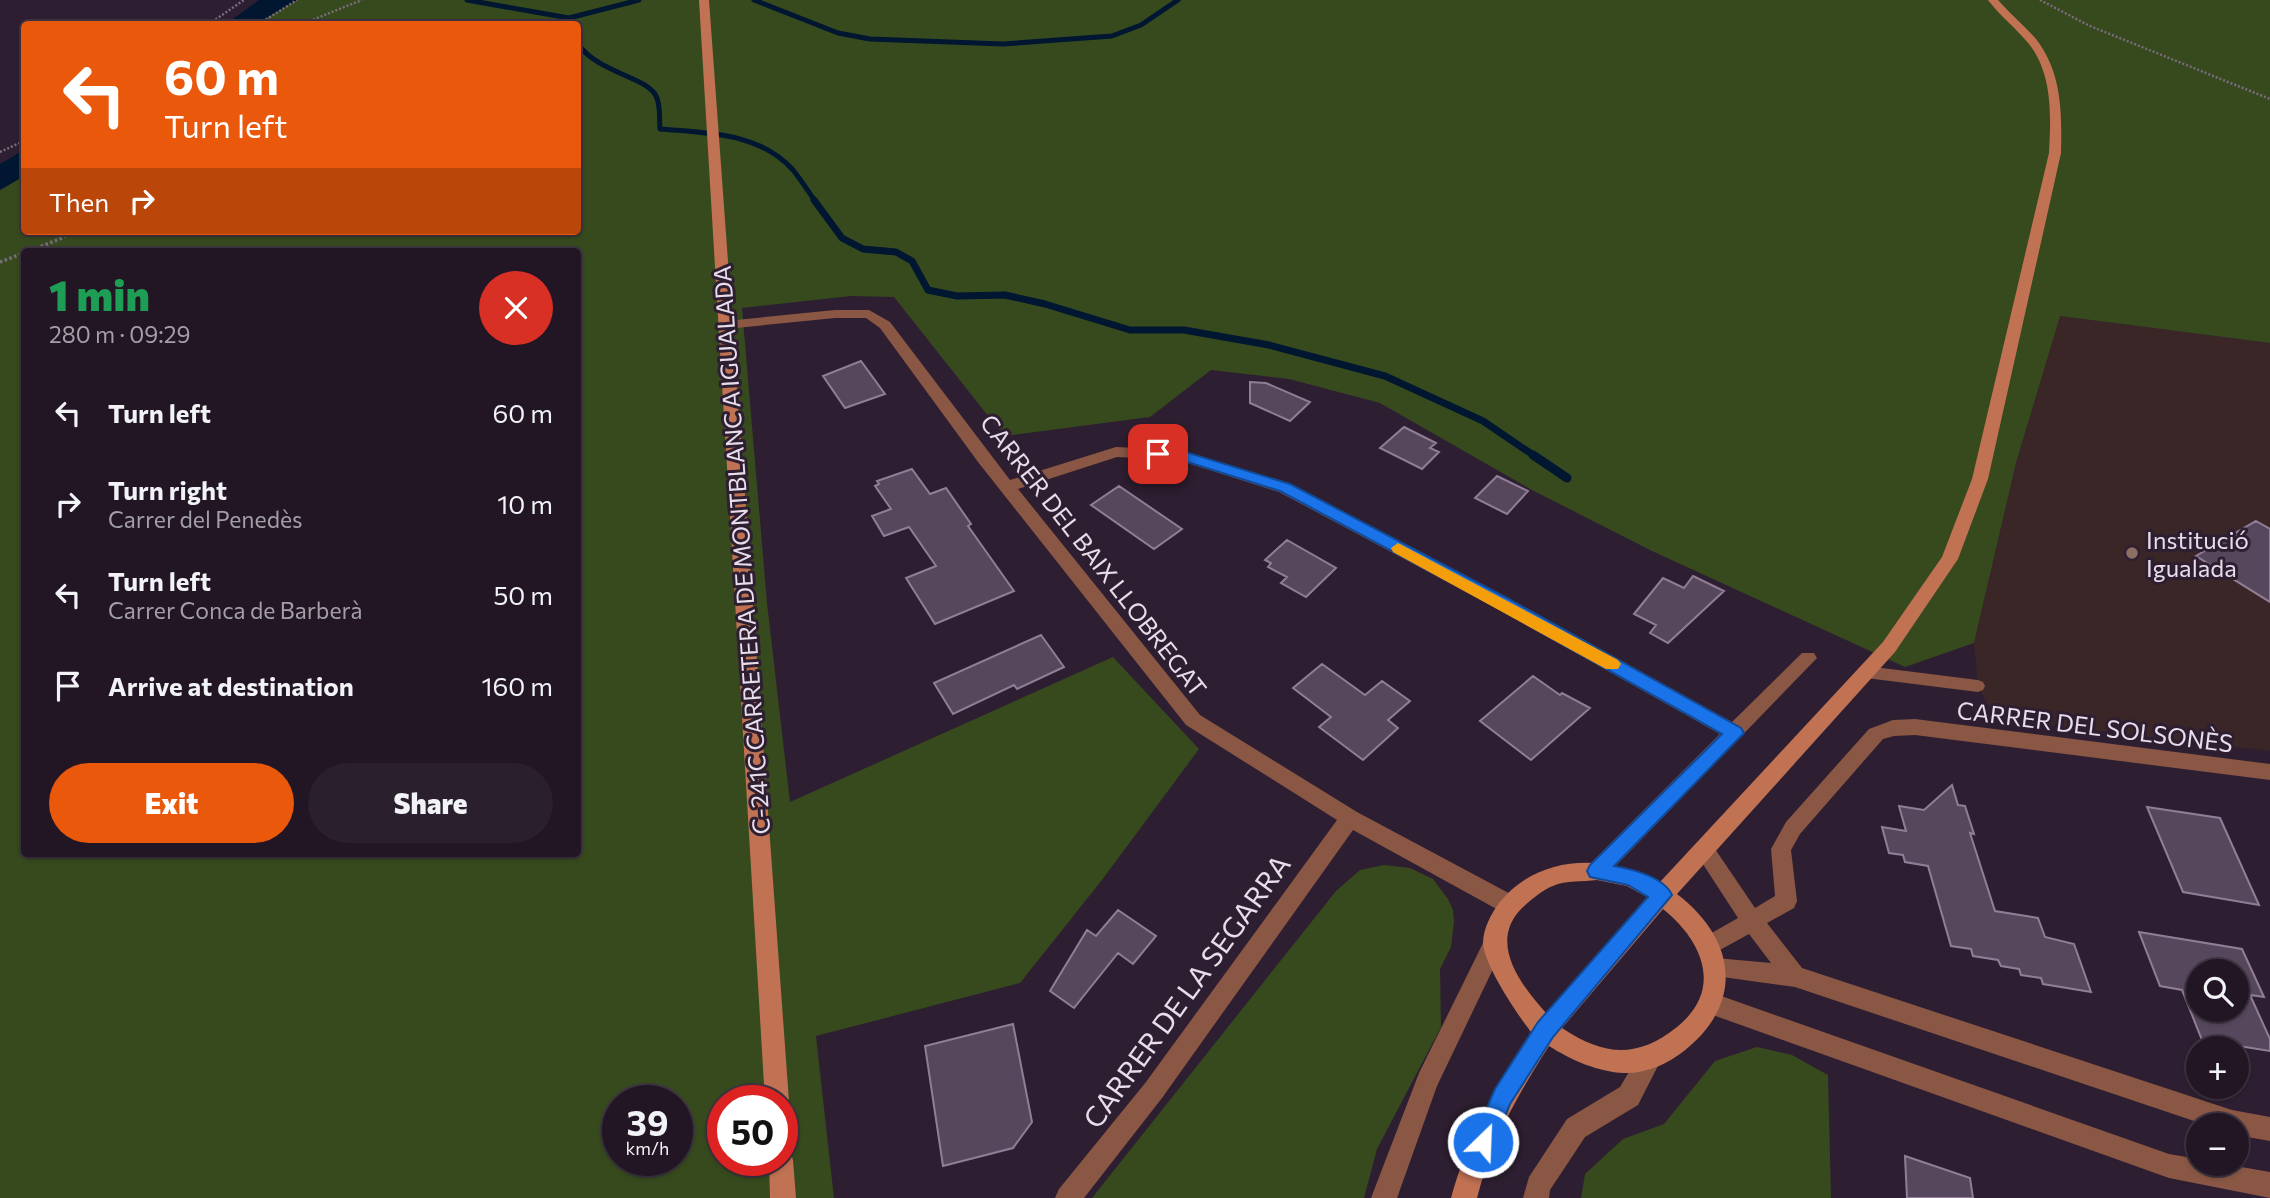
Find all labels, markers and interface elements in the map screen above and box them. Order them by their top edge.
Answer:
text: 60 m [164,45,279,105]
icon: left [49,49,140,140]
text: Turn left [164,105,288,145]
icon: right [123,182,161,220]
text: Then [49,186,109,217]
street label: C-241C CARRETERA DE MONTBLANC A IGUALADA [707,265,775,835]
text: 1 min [49,268,150,320]
button: close [479,271,553,345]
text: 280 m · 09:29 [49,320,190,348]
icon: left [49,394,87,432]
text: Turn left [108,397,211,428]
text: 60 m [493,397,553,428]
street label: CARRER DEL BAIX LLOBREGAT [975,408,1213,702]
pin [1128,424,1188,484]
icon: arrive [1139,435,1177,473]
text: Turn right [108,474,227,505]
icon: right [49,485,87,523]
text: 10 m [497,488,553,519]
text: Carrer del Penedès [108,505,303,533]
place label: Institució Igualada [2146,525,2249,582]
marker: Institució Igualada [2124,545,2140,561]
text: Turn left [108,565,211,596]
icon: left [49,576,87,614]
text: 50 m [493,579,553,610]
text: Carrer Conca de Barberà [108,596,362,624]
icon: arrive [49,667,87,705]
text: Arrive at destination [108,670,354,701]
text: 160 m [481,670,553,701]
street label: CARRER DEL SOLSONÈS [1955,695,2235,757]
button: Exit [49,763,294,843]
button: Share [308,763,553,843]
street label: CARRER DE LA SEGARRA [1075,848,1297,1134]
map controls [2186,959,2249,1176]
button: search [2186,959,2249,1022]
button: + [2186,1036,2249,1099]
speed limit sign: 50 [707,1085,798,1176]
text: 39 [627,1100,668,1143]
position arrow [1446,1105,1520,1179]
button: − [2186,1113,2249,1176]
text: km/h [626,1137,669,1159]

